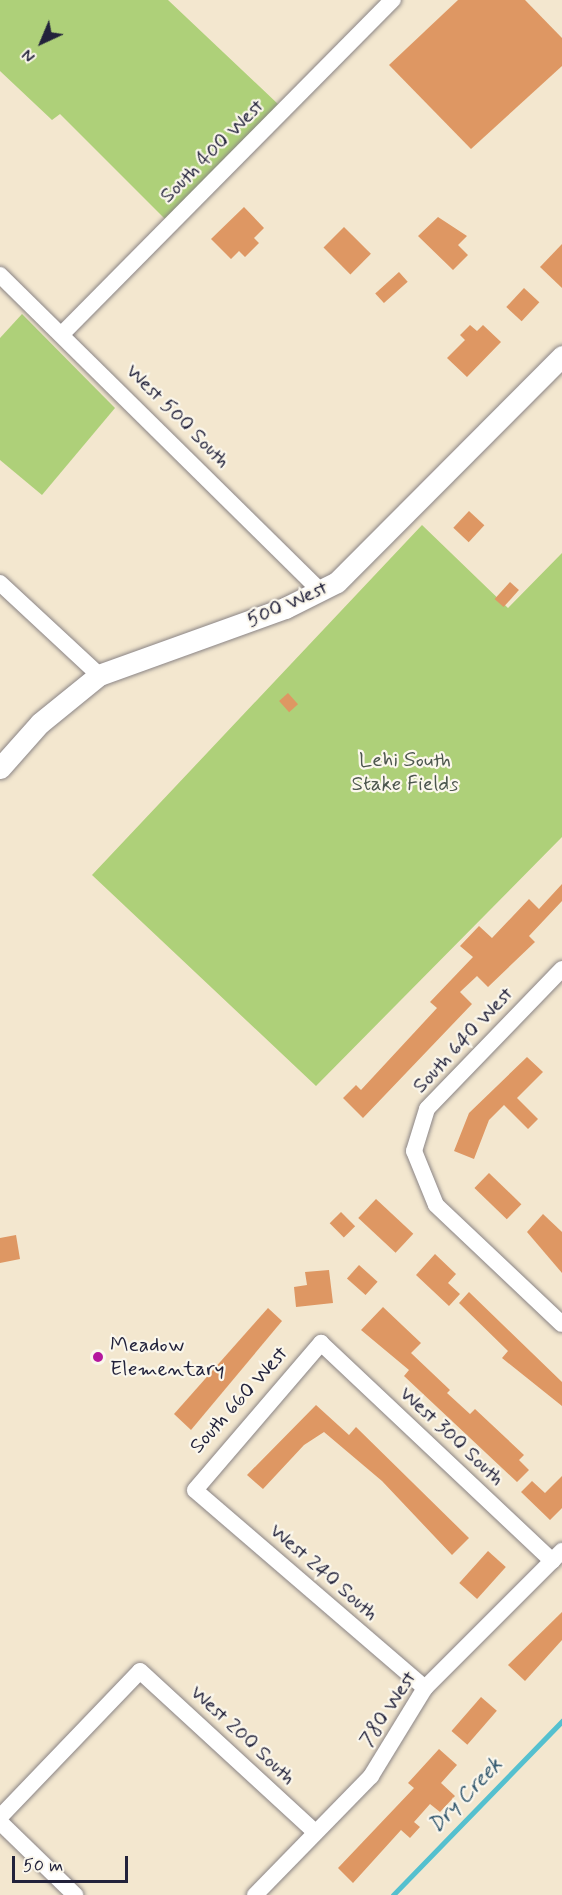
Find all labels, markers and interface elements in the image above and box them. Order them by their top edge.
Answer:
north arrow [12,12,72,72]
text: N [18,44,40,67]
street label: South 400 West [155,94,269,208]
street label: West 500 South [121,359,235,473]
street label: 500 West [243,575,331,633]
park label: Lehi South Stake Fields [352,747,458,797]
street label: South 640 West [407,982,519,1098]
place label: Meadow Elementary [110,1332,224,1382]
street label: South 660 West [184,1341,294,1459]
marker: Meadow Elementary [91,1350,105,1364]
street label: West 300 South [394,1381,510,1491]
street label: West 240 South [265,1518,383,1626]
street label: 780 West [354,1666,422,1752]
street label: West 200 South [185,1680,301,1790]
water label: Dry Creek [423,1753,509,1839]
scale bar [15,1844,130,1882]
text: 50 m [23,1854,63,1878]

